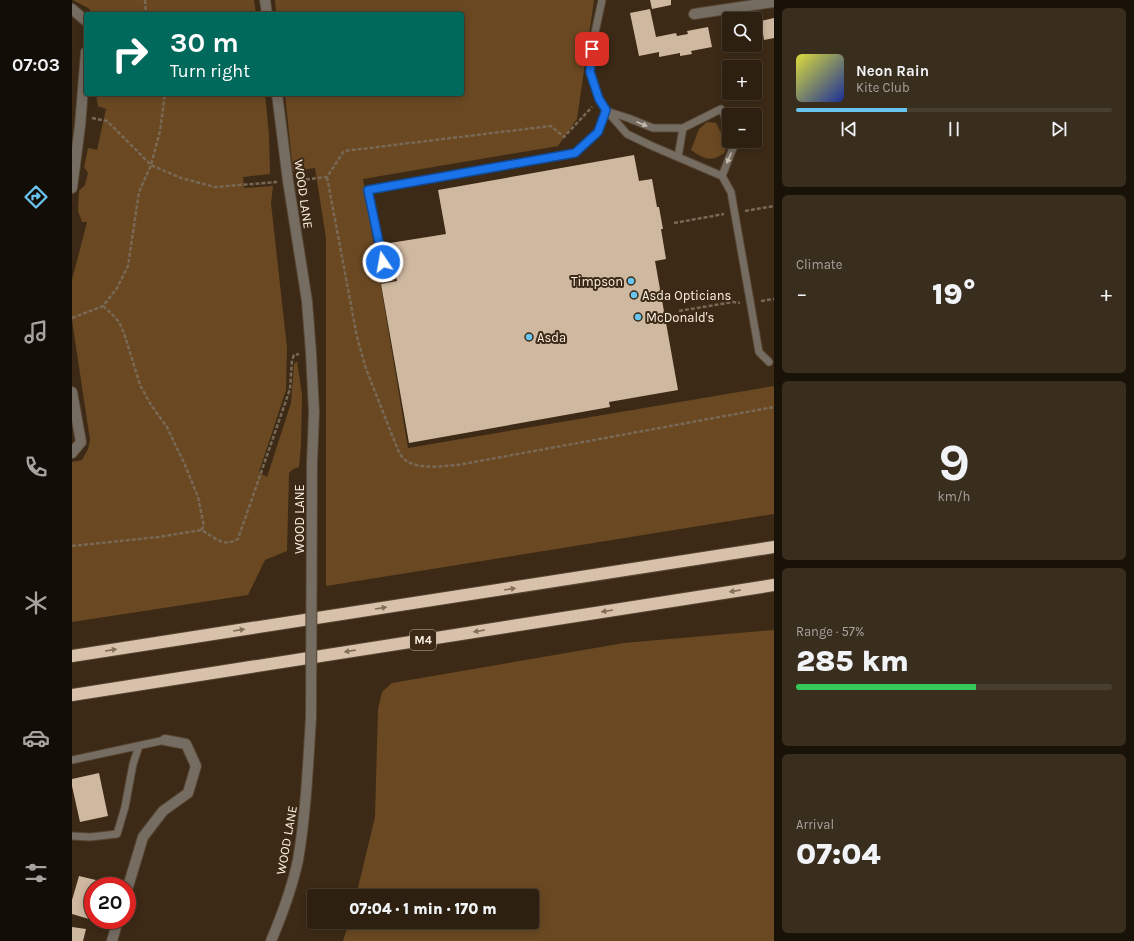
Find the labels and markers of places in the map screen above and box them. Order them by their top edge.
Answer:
pin [575,32,609,66]
place label: Timpson [571,274,623,289]
marker: Timpson [626,276,636,286]
place label: Asda Opticians [642,288,732,303]
marker: Asda Opticians [629,290,639,300]
place label: McDonald's [646,310,715,325]
marker: McDonald's [633,312,643,322]
place label: Asda [537,330,566,345]
marker: Asda [524,332,534,342]

